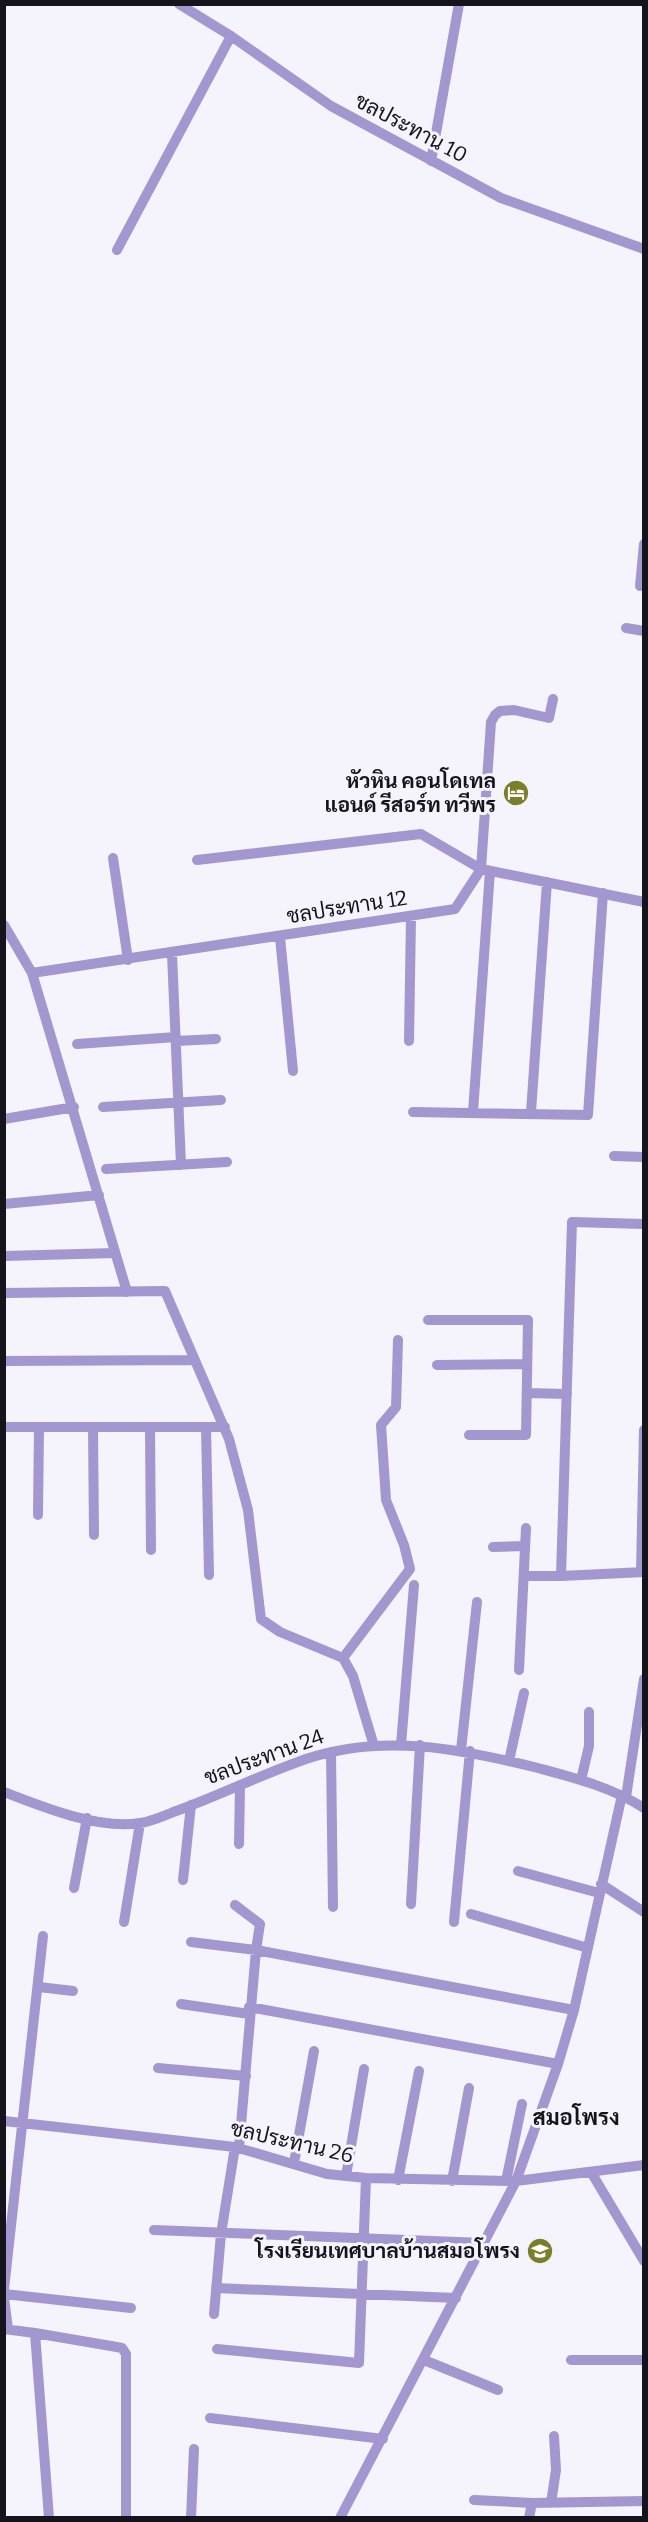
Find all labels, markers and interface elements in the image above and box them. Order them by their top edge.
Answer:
street label: ชลประทาน 10 [350,88,472,168]
place label: หัวหิน คอนโดเทล แอนด์ รีสอร์ท ทวีพร [325,767,496,818]
hotel icon: หัวหิน คอนโดเทล แอนด์ รีสอร์ท ทวีพร [501,778,531,808]
street label: ชลประทาน 12 [285,885,409,929]
street label: ชลประทาน 24 [201,1723,327,1791]
district label: สมอโพรง [532,2103,620,2131]
street label: ชลประทาน 26 [228,2115,356,2169]
school or university icon: โรงเรียนเทศบาลบ้านสมอโพรง [525,2236,555,2266]
place label: โรงเรียนเทศบาลบ้านสมอโพรง [253,2237,520,2264]

